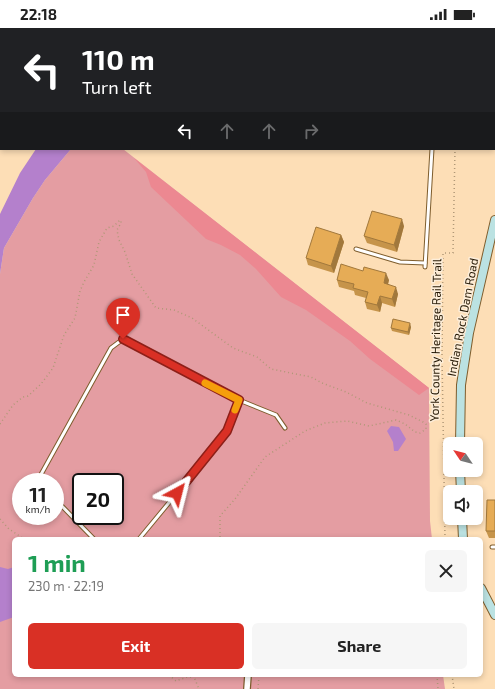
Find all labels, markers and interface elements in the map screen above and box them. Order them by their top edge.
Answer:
text: 22:18 [20,5,57,23]
text: 110 m [82,42,155,76]
icon: left [16,44,68,96]
text: Turn left [82,76,152,98]
icon: left [174,120,196,142]
icon: ahead [216,120,238,142]
icon: ahead [258,120,280,142]
icon: right [300,120,322,142]
street label: Indian Rock Dam Road [444,257,480,377]
street label: York County Heritage Rail Trail [427,258,443,421]
pin [106,298,140,339]
icon: arrive [112,304,134,326]
north arrow [443,437,483,477]
map controls [443,437,483,525]
position arrow [156,472,198,514]
speed limit sign: 20 [72,473,124,525]
text: 11 [29,482,47,506]
button: sound [443,485,483,525]
text: km/h [26,503,50,515]
text: 1 min [28,548,86,577]
button: close [425,550,467,592]
text: 230 m · 22:19 [28,578,104,594]
button: Exit [28,623,244,669]
button: Share [252,623,467,669]

